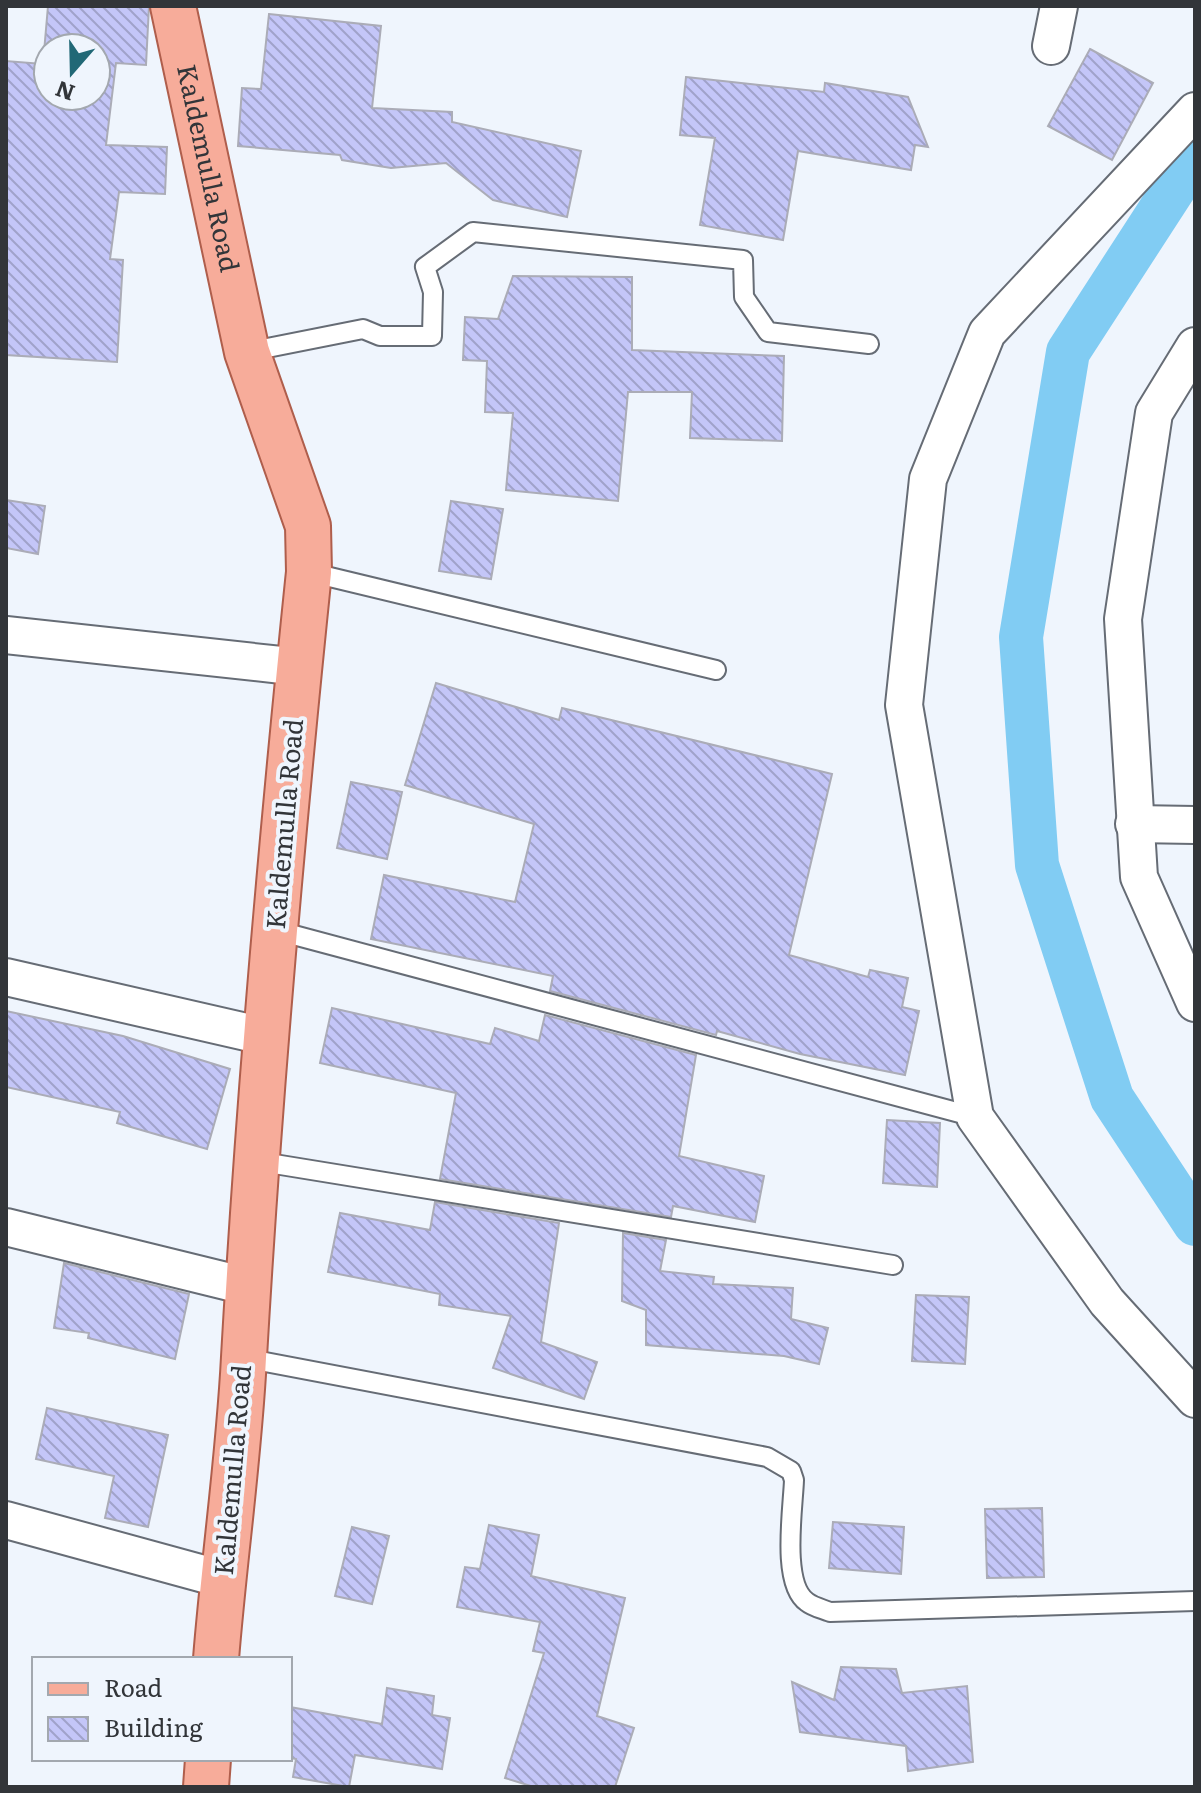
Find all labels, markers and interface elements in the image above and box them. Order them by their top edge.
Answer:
north arrow [32,32,112,112]
street label: Kaldemulla Road [169,60,251,275]
text: N [50,74,79,111]
street label: Kaldemulla Road [254,717,311,931]
street label: Kaldemulla Road [202,1363,259,1577]
legend [32,1657,292,1761]
text: Road [104,1669,163,1704]
text: Building [104,1709,203,1744]

